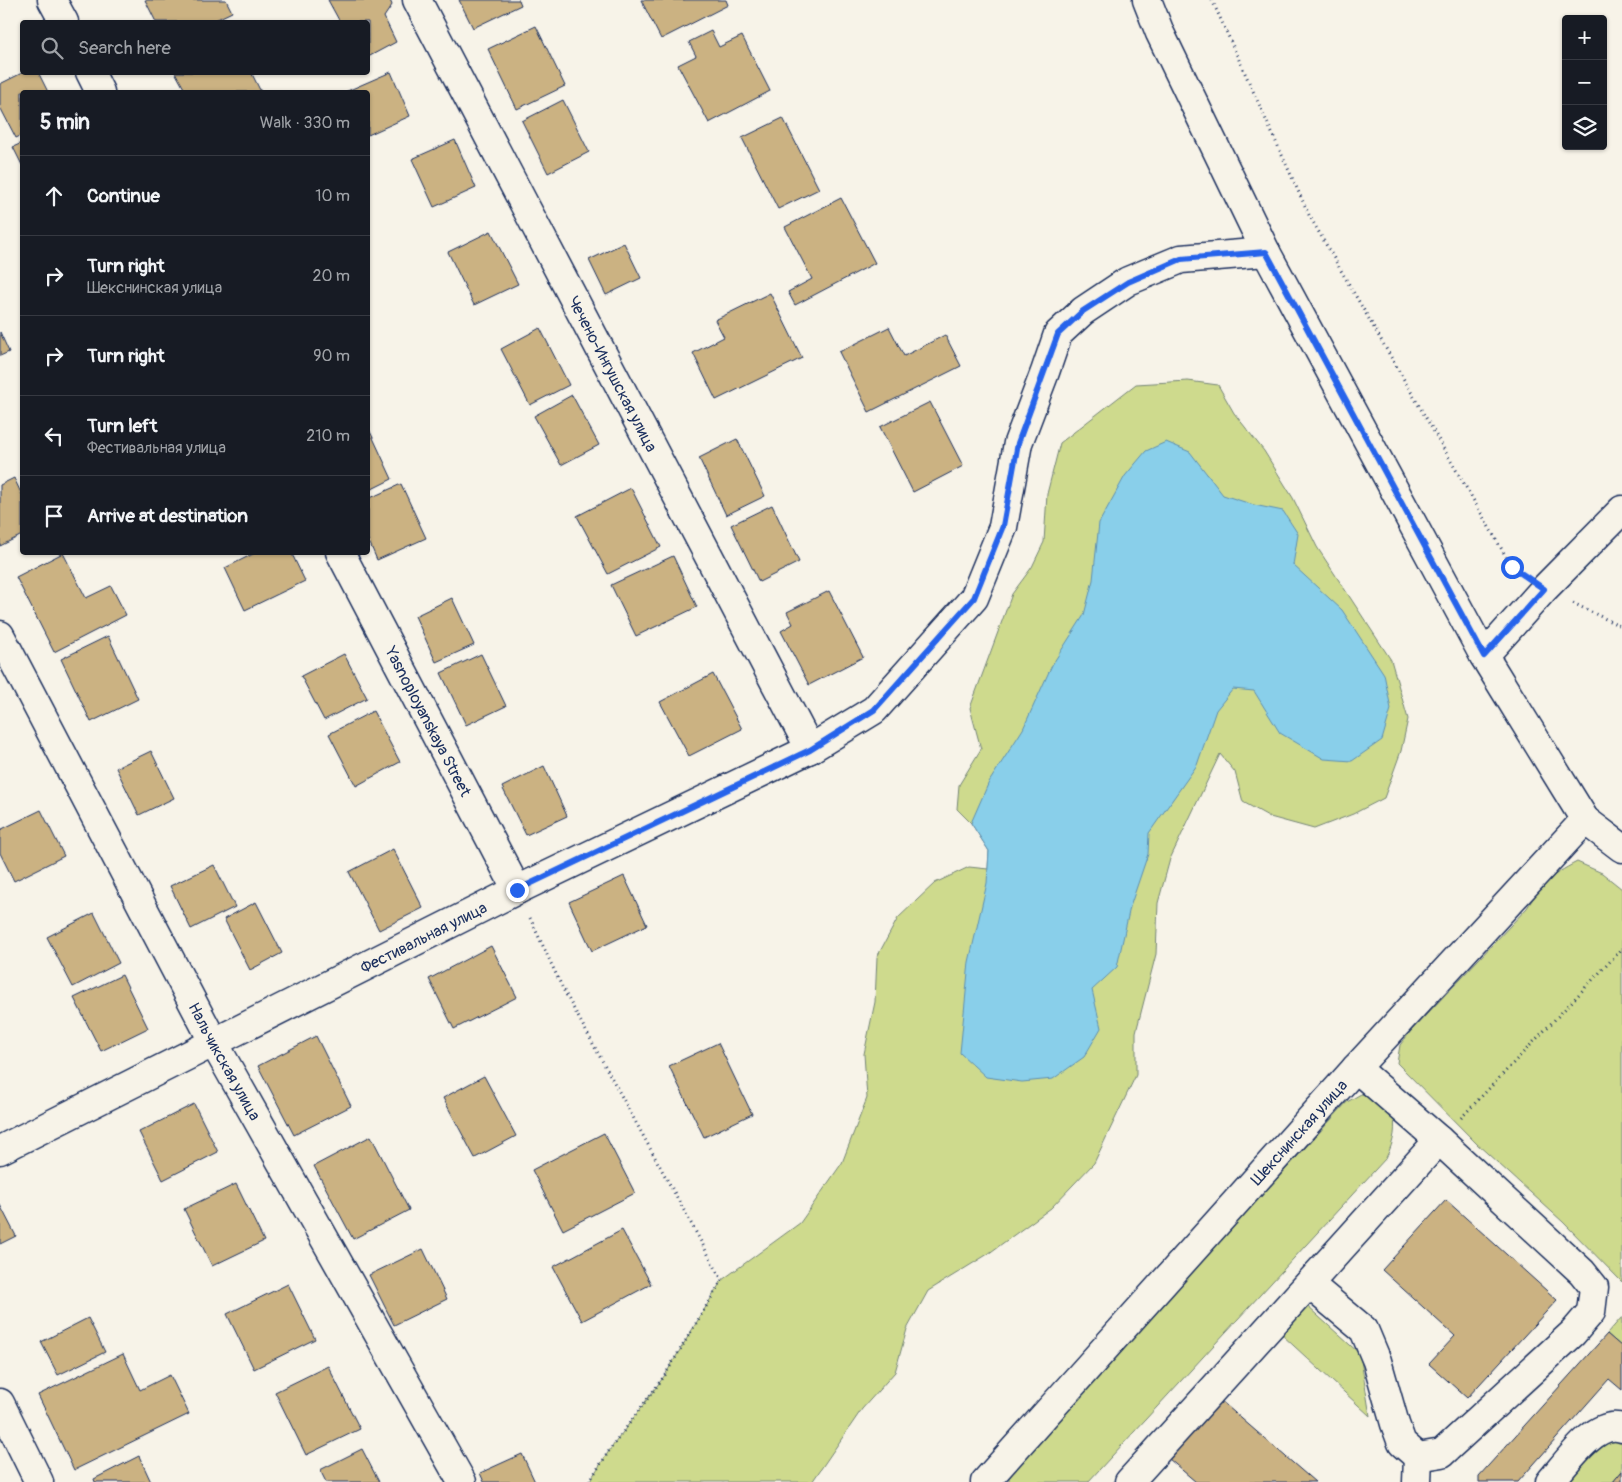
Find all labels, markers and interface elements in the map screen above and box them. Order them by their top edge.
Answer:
map controls [1562,15,1607,150]
button: + [1562,15,1607,60]
search box [20,20,370,75]
icon: search [38,34,66,62]
text: Search here [78,36,171,60]
button: − [1562,60,1607,105]
button: layers [1562,105,1607,150]
text: 5 min [40,109,90,136]
text: Walk · 330 m [260,113,350,133]
icon: ahead [40,182,68,210]
text: Continue [87,184,160,208]
text: 10 m [315,186,350,206]
text: Turn right [87,254,165,278]
icon: right [40,262,68,290]
text: 20 m [312,266,350,286]
text: Шекснинская улица [87,278,222,298]
street label: Чечено-Ингушская улица [563,293,661,455]
icon: right [40,342,68,370]
text: Turn right [87,344,165,368]
text: 90 m [313,346,350,366]
text: Turn left [87,414,157,438]
icon: left [40,422,68,450]
text: 210 m [306,426,350,446]
text: Фестивальная улица [87,438,226,458]
icon: arrive [40,502,68,530]
text: Arrive at destination [87,504,248,528]
route start [1501,556,1524,579]
street label: Yasnoployanskaya Street [380,642,475,801]
route end [506,879,529,902]
street label: Фестивальная улица [357,898,491,978]
street label: Нальчикская улица [184,999,265,1124]
street label: Шекснинская улица [1247,1076,1352,1190]

